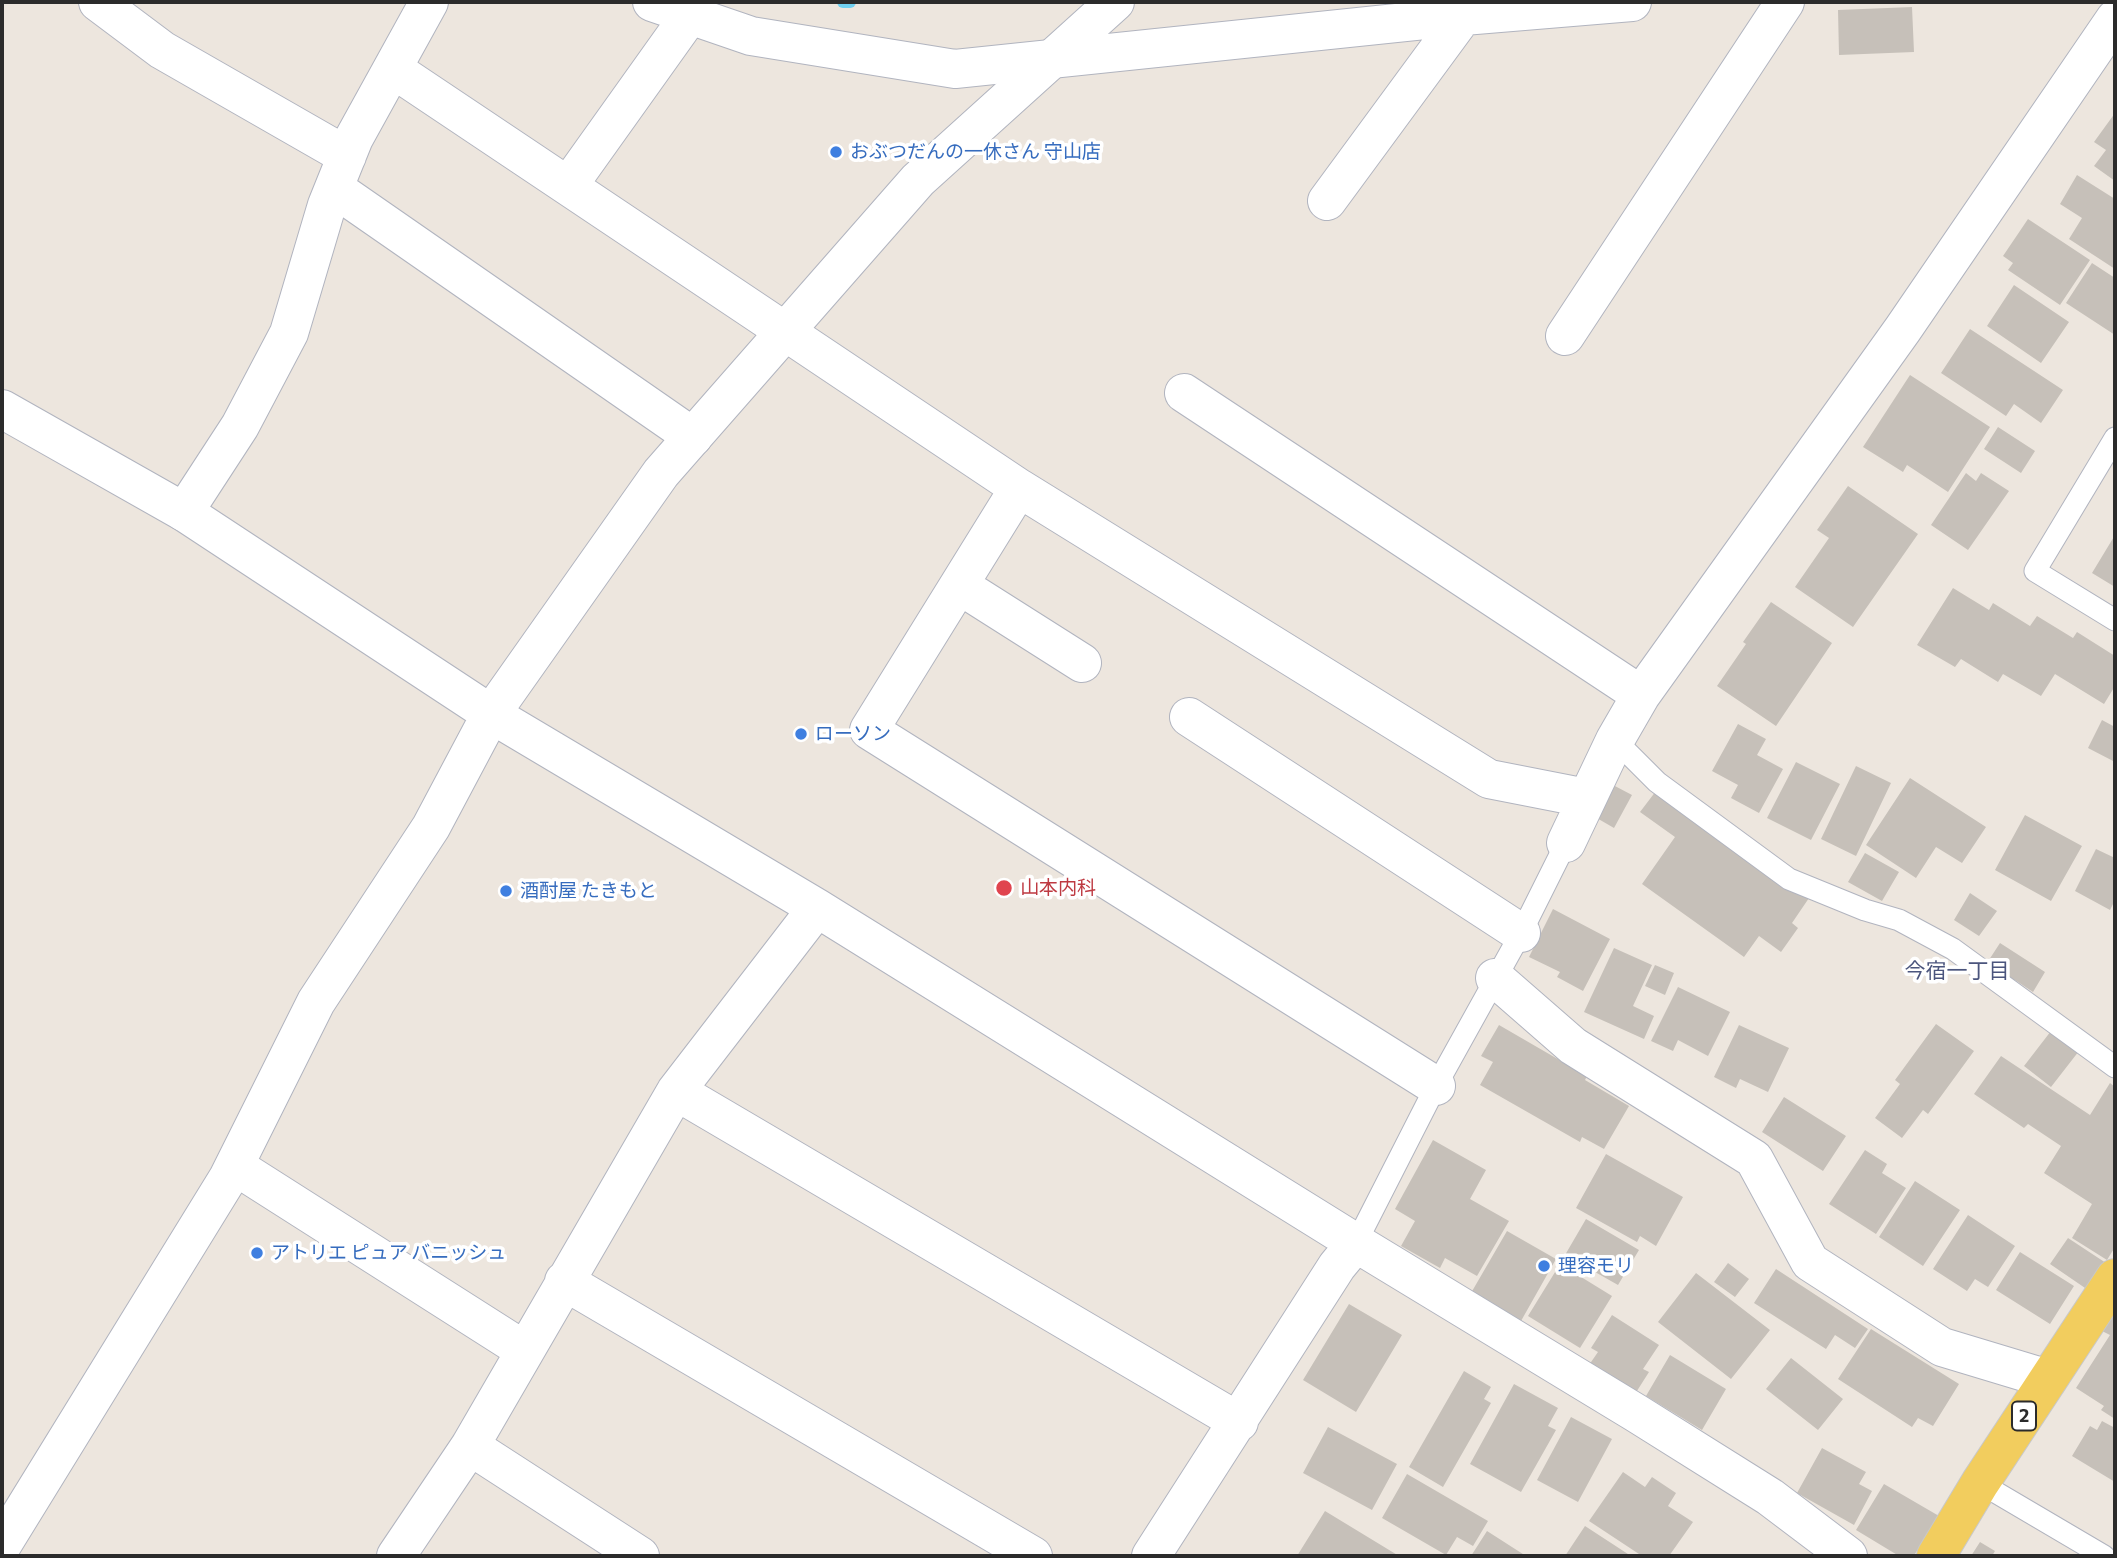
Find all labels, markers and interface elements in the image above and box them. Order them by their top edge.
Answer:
place label: おぶつだんの一休さん 守山店 [850,141,1101,163]
marker: おぶつだんの一休さん 守山店 [828,144,844,160]
place label: ローソン [815,723,891,745]
marker: ローソン [793,726,809,742]
place label: 山本内科 [1020,877,1096,899]
marker: 山本内科 [994,878,1014,898]
place label: 酒酎屋 たきもと [520,880,657,902]
marker: 酒酎屋 たきもと [498,883,514,899]
district label: 今宿一丁目 [1905,958,2009,984]
place label: アトリエ ピュア バニッシュ [271,1242,506,1264]
marker: アトリエ ピュア バニッシュ [249,1245,265,1261]
place label: 理容モリ [1558,1255,1634,1277]
marker: 理容モリ [1536,1258,1552,1274]
road number: 2 [2012,1401,2036,1430]

